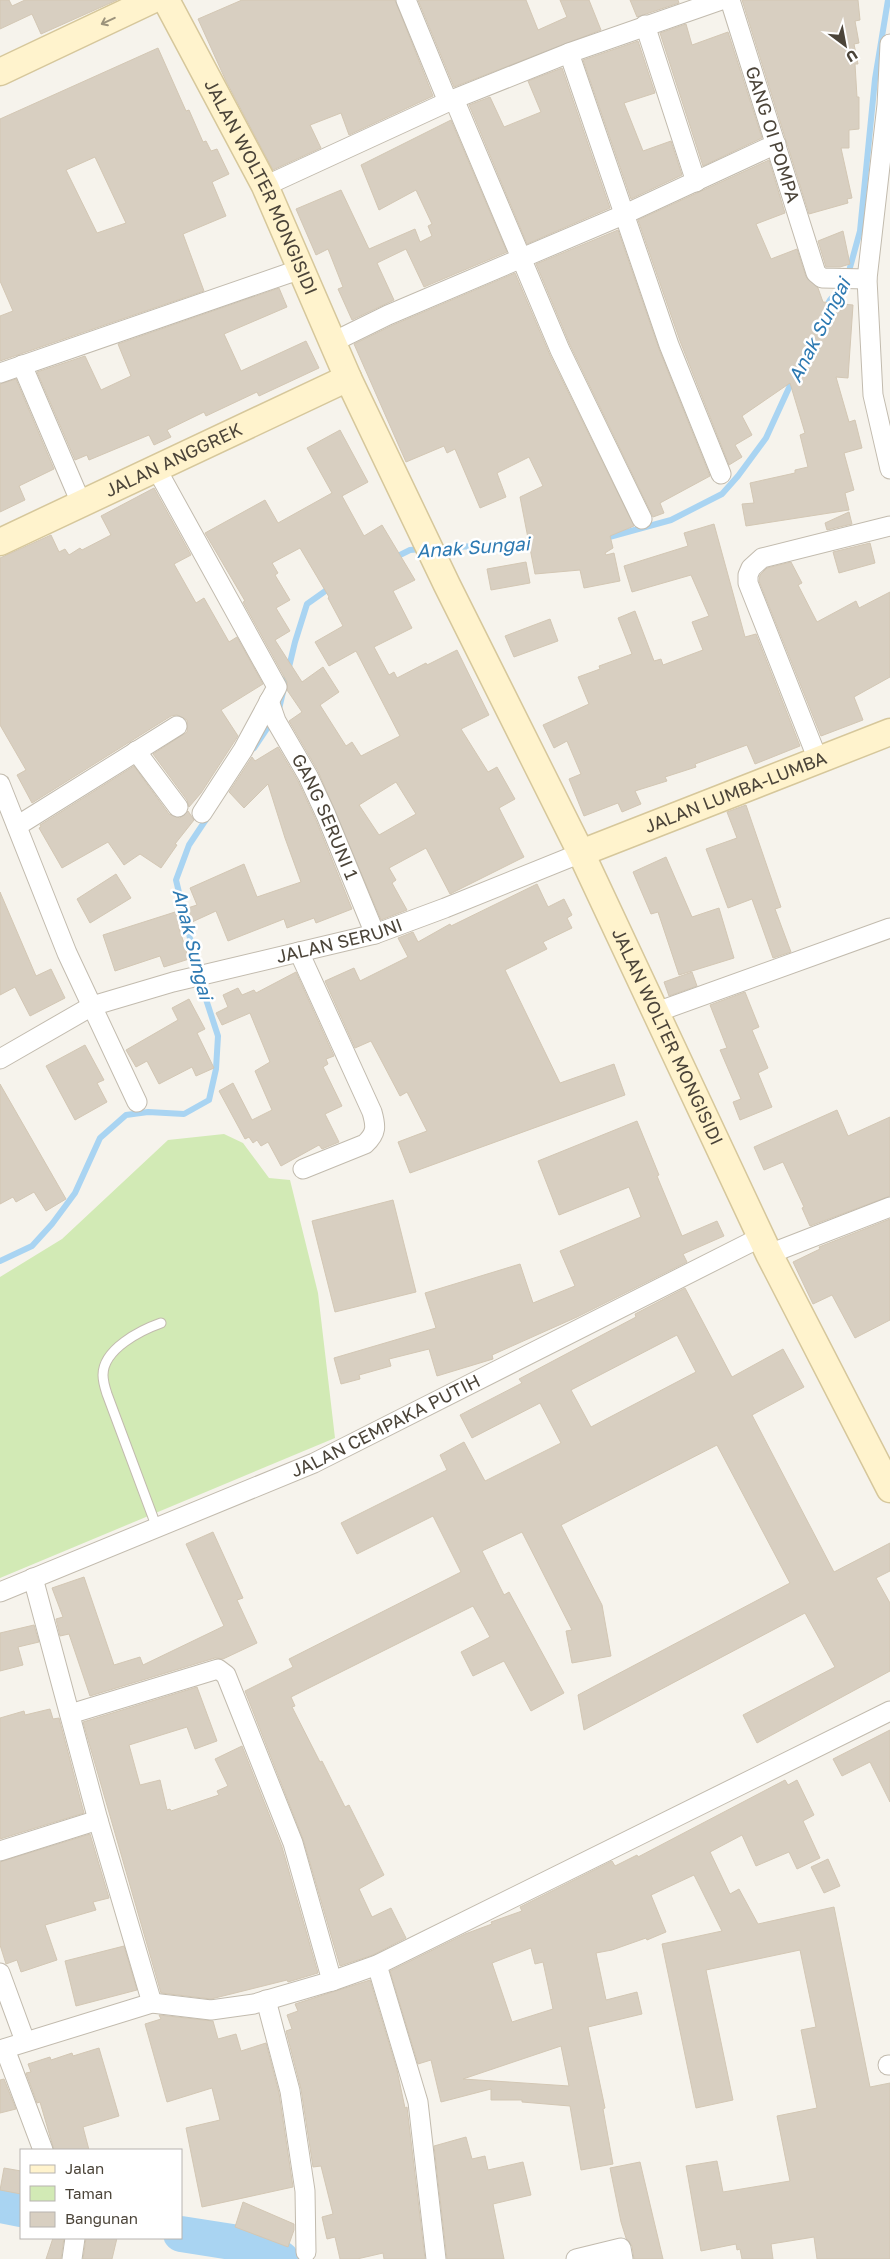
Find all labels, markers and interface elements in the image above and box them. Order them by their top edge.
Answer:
one-way arrow [101,17,116,26]
north arrow [820,20,870,70]
text: U [843,47,861,66]
street label: GANG OI POMPA [742,63,805,205]
street label: JALAN WOLTER MONGISIDI [200,75,323,298]
water label: Anak Sungai [783,272,855,386]
street label: JALAN ANGGREK [101,417,246,501]
water label: Anak Sungai [416,531,532,562]
street label: JALAN LUMBA-LUMBA [641,746,829,837]
street label: GANG SERUNI 1 [287,750,363,883]
water label: Anak Sungai [169,886,219,1004]
street label: JALAN SERUNI [274,913,405,967]
street label: JALAN WOLTER MONGISIDI [608,924,728,1148]
street label: JALAN CEMPAKA PUTIH [287,1369,483,1481]
legend [20,2149,182,2239]
text: Jalan [65,2159,104,2177]
text: Taman [65,2184,112,2202]
text: Bangunan [65,2209,138,2227]

